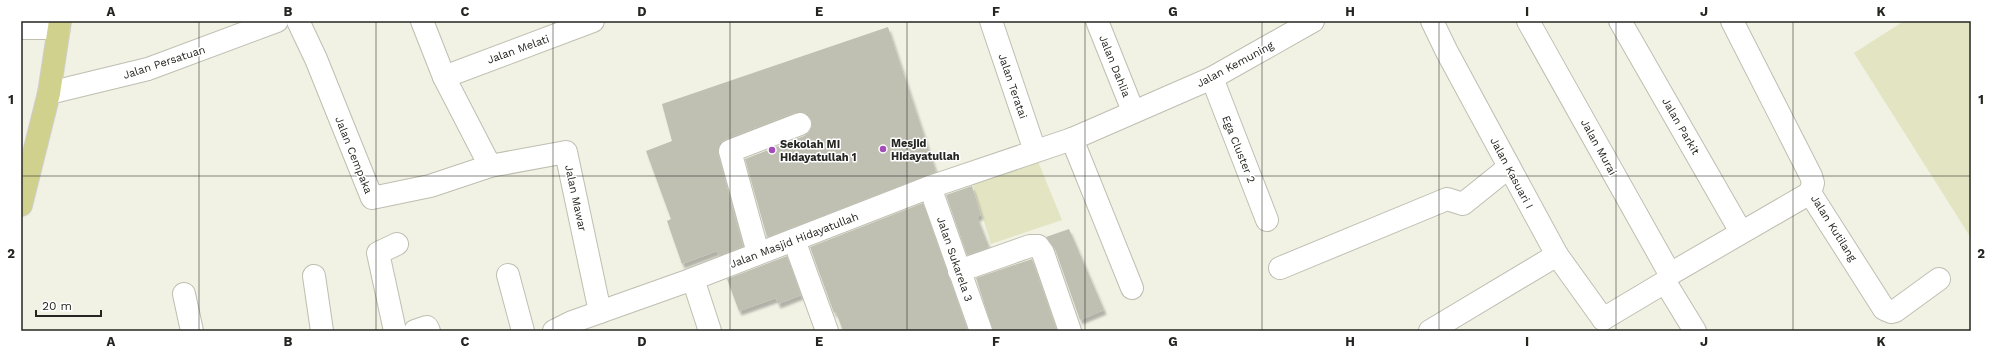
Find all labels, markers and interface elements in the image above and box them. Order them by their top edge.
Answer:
text: A [107,4,116,19]
text: B [284,4,293,19]
text: C [461,4,470,19]
text: D [637,4,647,19]
text: E [815,4,823,19]
text: F [992,4,1000,19]
text: G [1168,4,1178,19]
text: H [1345,4,1355,19]
text: I [1525,4,1529,19]
text: J [1700,4,1708,19]
text: K [1876,4,1886,19]
street label: Jalan Melati [485,32,551,67]
street label: Jalan Dahlia [1096,33,1133,99]
street label: Jalan Kemuning [1195,39,1276,90]
street label: Jalan Persatuan [121,43,207,82]
street label: Jalan Teratai [995,52,1030,120]
text: 1 [8,92,14,107]
text: 1 [1978,92,1984,107]
street label: Jalan Parkit [1659,95,1702,157]
street label: Ega Cluster 2 [1219,114,1258,185]
street label: Jalan Cempaka [332,115,375,196]
street label: Jalan Murai [1578,117,1619,178]
street label: Jalan Kasuari I [1487,135,1536,211]
place label: Mesjid Hidayatullah [891,137,960,163]
place label: Sekolah MI Hidayatullah 1 [780,138,856,164]
marker: Mesjid Hidayatullah [878,144,888,154]
marker: Sekolah MI Hidayatullah 1 [767,145,777,155]
street label: Jalan Mawar [562,164,589,233]
street label: Jalan Kutilang [1808,193,1859,264]
street label: Jalan Masjid Hidayatullah [728,210,860,271]
street label: Jalan Sukarela 3 [934,215,975,303]
text: 2 [7,246,15,261]
text: 2 [1977,246,1985,261]
scale bar [36,292,101,318]
text: 20 m [42,299,72,313]
text: A [107,334,116,349]
text: B [284,334,293,349]
text: C [461,334,470,349]
text: D [637,334,647,349]
text: E [815,334,823,349]
text: F [992,334,1000,349]
text: G [1168,334,1178,349]
text: H [1345,334,1355,349]
text: I [1525,334,1529,349]
text: J [1700,334,1708,349]
text: K [1876,334,1886,349]

